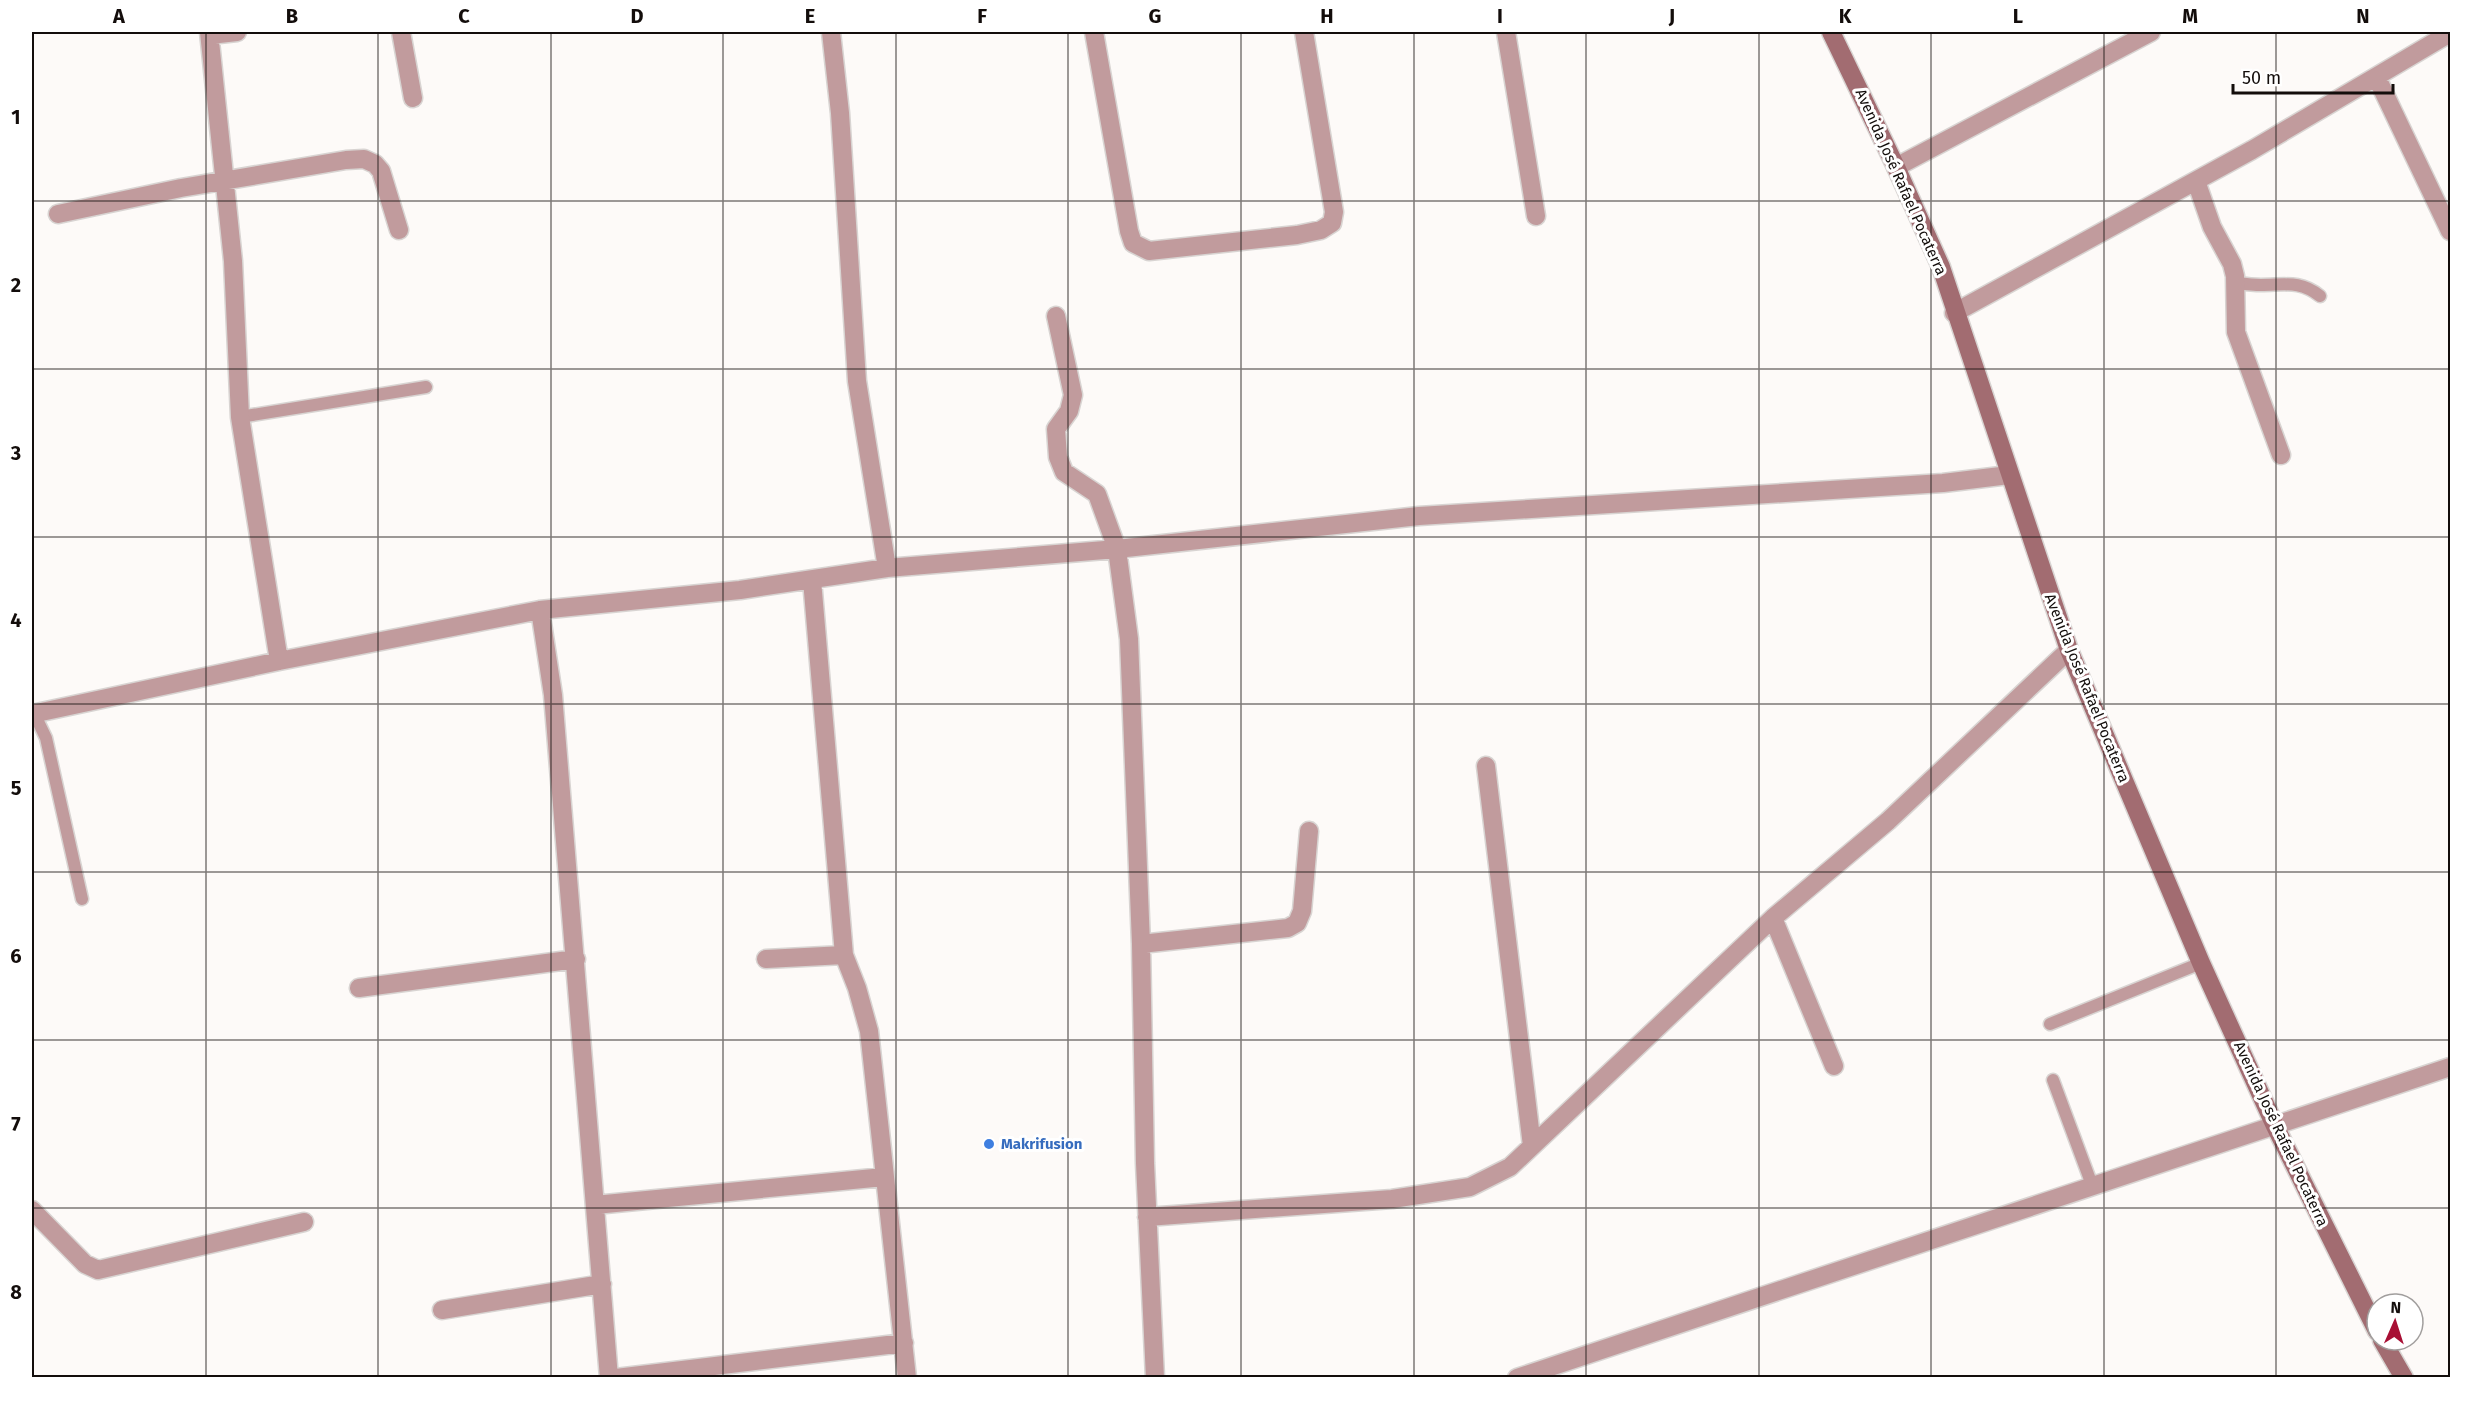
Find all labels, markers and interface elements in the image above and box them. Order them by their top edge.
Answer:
text: A [112,4,126,28]
text: B [286,4,298,28]
text: C [458,4,470,28]
text: D [630,4,644,28]
text: E [805,4,815,28]
text: F [977,4,987,28]
text: G [1149,4,1161,28]
text: H [1320,4,1334,28]
text: I [1497,4,1503,28]
text: J [1668,4,1675,28]
text: K [1839,4,1852,28]
text: L [2013,4,2023,28]
text: M [2182,4,2198,28]
text: N [2356,4,2370,28]
scale bar [2233,57,2394,95]
text: 50 m [2242,67,2281,89]
street label: Avenida José Rafael Pocaterra [1852,86,1950,278]
text: 1 [11,105,21,129]
text: 2 [11,273,21,297]
text: 3 [10,441,21,465]
street label: Avenida José Rafael Pocaterra [2041,591,2133,785]
text: 4 [10,608,22,632]
text: 5 [11,776,22,800]
text: 6 [10,944,22,968]
street label: Avenida José Rafael Pocaterra [2230,1039,2332,1229]
text: 7 [11,1112,21,1136]
place label: Makrifusion [1001,1135,1082,1153]
marker: Makrifusion [982,1137,996,1151]
text: 8 [10,1280,22,1304]
north arrow [2365,1292,2425,1352]
text: N [2390,1298,2402,1317]

